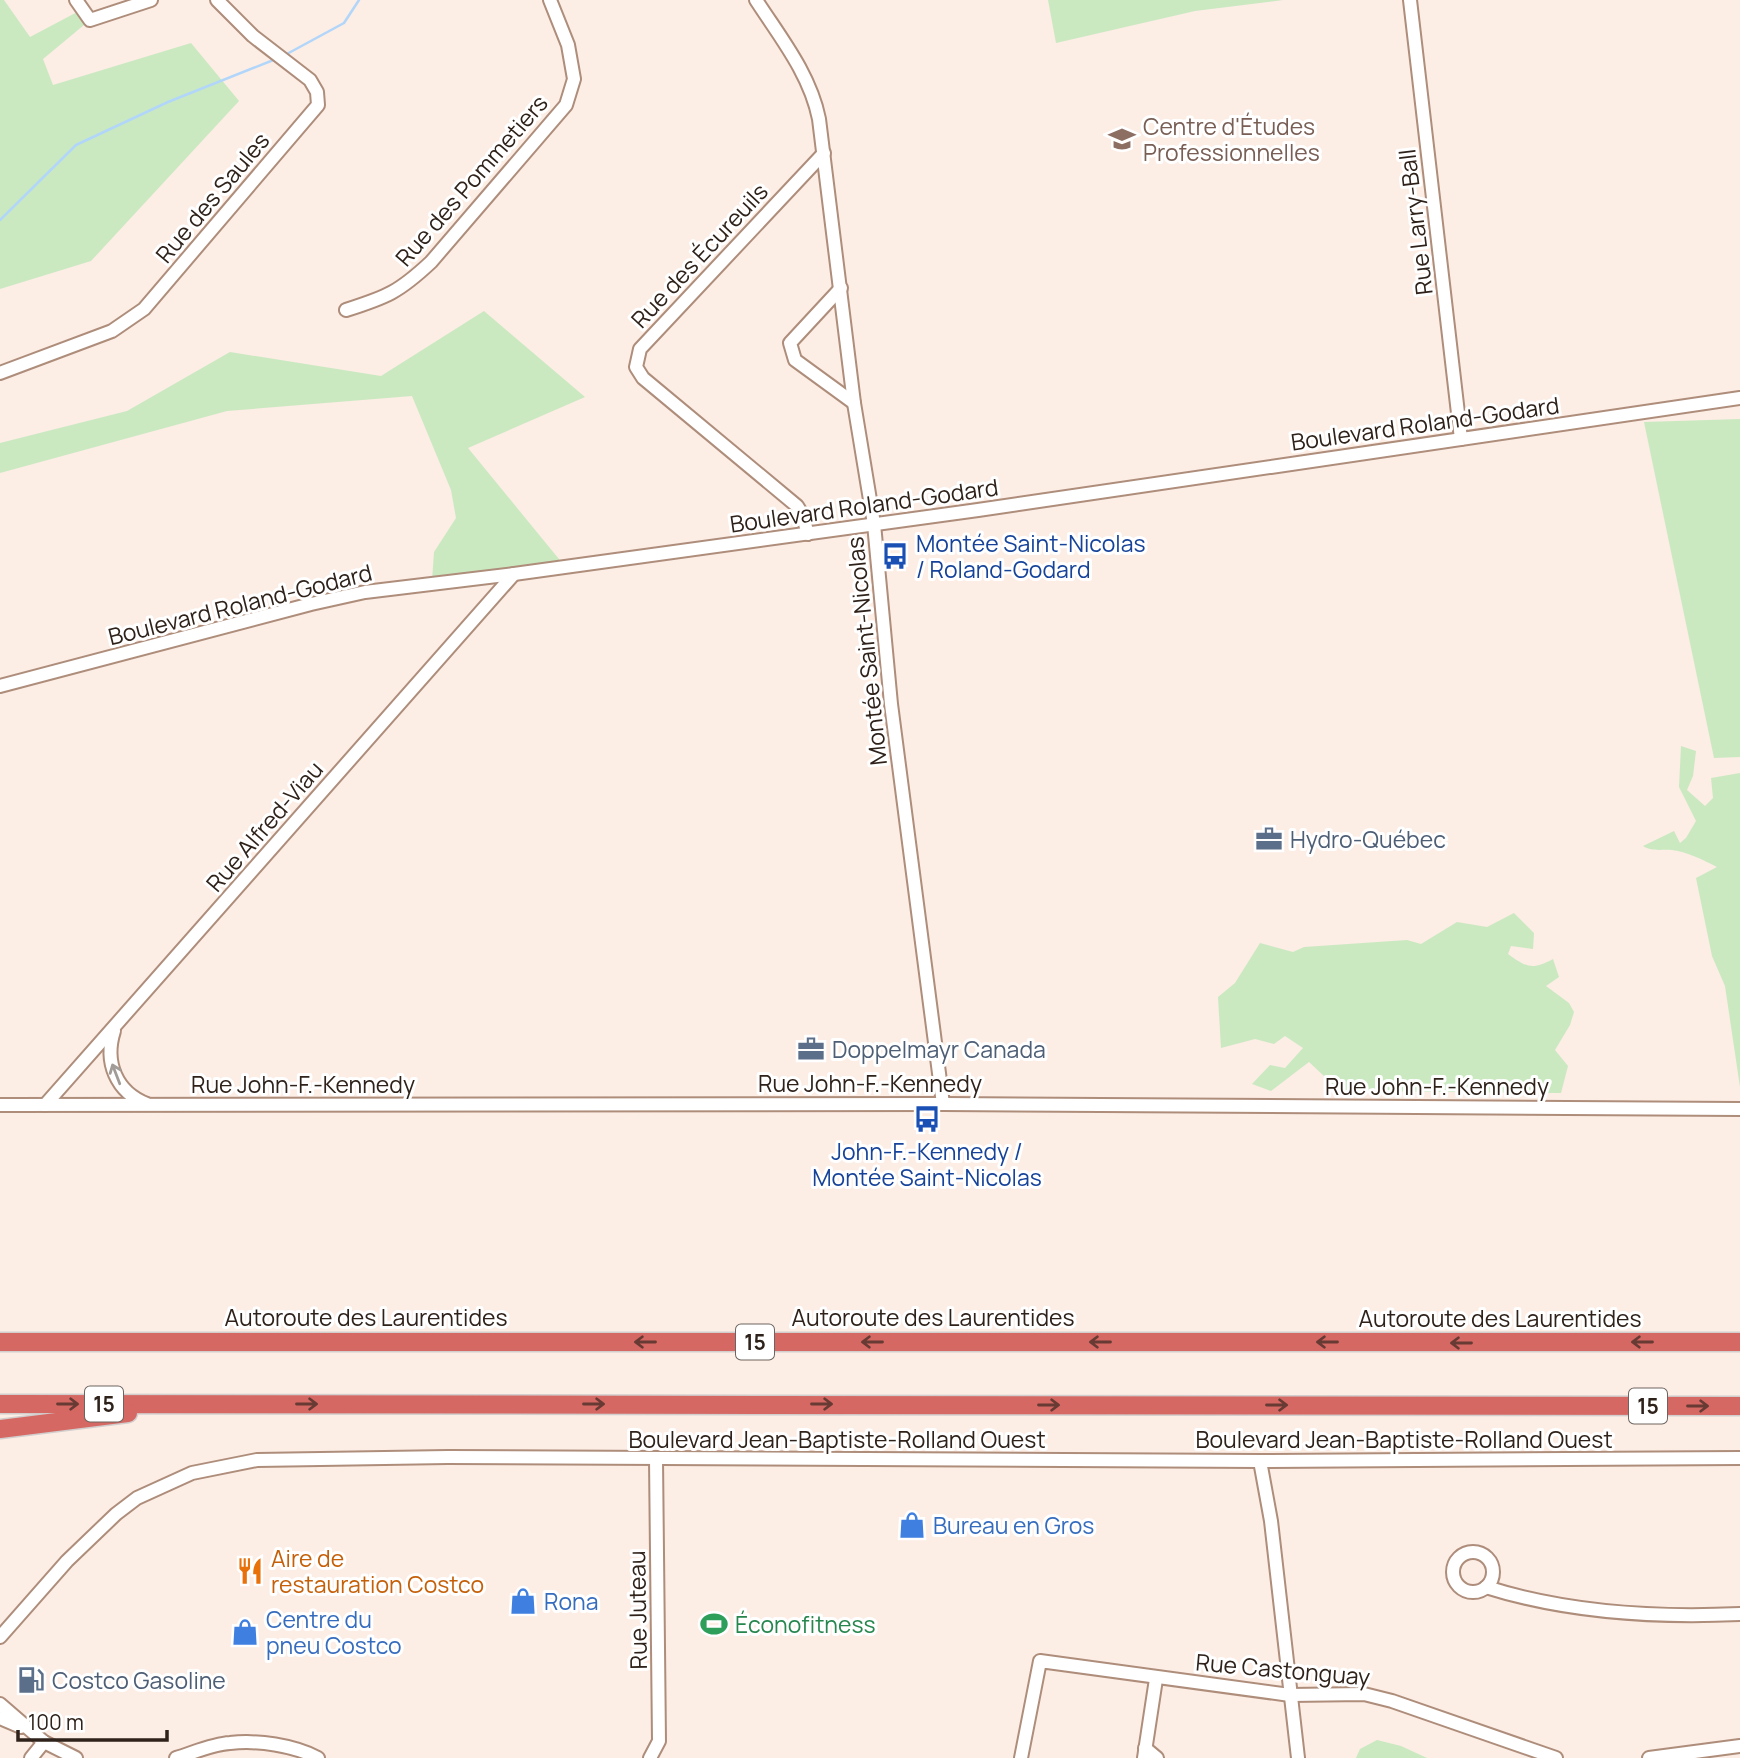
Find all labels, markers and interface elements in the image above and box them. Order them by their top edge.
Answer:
street label: Rue des Pommetiers [388,87,554,273]
place label: Centre d'Études Professionnelles [1143,110,1320,168]
school or university icon: Centre d'Études Professionnelles [1107,124,1137,154]
street label: Rue des Saules [148,125,276,269]
street label: Rue Larry-Ball [1390,147,1440,297]
street label: Rue des Écureuils [623,176,775,334]
street label: Boulevard Roland-Godard [1289,388,1561,458]
street label: Boulevard Roland-Godard [728,470,1000,540]
place label: Montée Saint-Nicolas / Roland-Godard [916,527,1145,585]
street label: Montée Saint-Nicolas [838,535,894,767]
bus stop icon: Montée Saint-Nicolas / Roland-Godard [880,541,910,571]
street label: Boulevard Roland-Godard [105,556,375,652]
street label: Rue Alfred-Viau [198,754,330,898]
place label: Hydro-Québec [1290,823,1446,855]
office icon: Hydro-Québec [1254,824,1284,854]
place label: Doppelmayr Canada [832,1033,1046,1065]
office icon: Doppelmayr Canada [796,1034,826,1064]
one-way arrow [109,1063,121,1085]
street label: Rue John-F.-Kennedy [758,1067,982,1099]
street label: Rue John-F.-Kennedy [191,1068,415,1100]
street label: Rue John-F.-Kennedy [1325,1070,1549,1102]
bus stop icon: John-F.-Kennedy / Montée Saint-Nicolas [912,1104,942,1134]
place label: John-F.-Kennedy / Montée Saint-Nicolas [812,1135,1042,1193]
street label: Autoroute des Laurentides [224,1301,508,1333]
street label: Autoroute des Laurentides [791,1301,1075,1333]
street label: Autoroute des Laurentides [1358,1302,1642,1334]
road number: 15 [736,1324,774,1360]
one-way arrow [633,1335,656,1349]
one-way arrow [861,1335,884,1349]
one-way arrow [1088,1335,1111,1349]
one-way arrow [1316,1335,1339,1349]
one-way arrow [1631,1335,1654,1349]
one-way arrow [1450,1336,1473,1350]
road number: 15 [85,1386,123,1422]
road number: 15 [1629,1388,1667,1424]
one-way arrow [56,1397,79,1411]
one-way arrow [295,1397,318,1411]
one-way arrow [583,1397,606,1411]
one-way arrow [810,1397,833,1411]
one-way arrow [1038,1398,1061,1412]
one-way arrow [1265,1398,1288,1412]
one-way arrow [1686,1399,1709,1413]
street label: Boulevard Jean-Baptiste-Rolland Ouest [628,1423,1046,1455]
street label: Boulevard Jean-Baptiste-Rolland Ouest [1195,1423,1613,1455]
place label: Bureau en Gros [933,1509,1094,1541]
shop icon: Bureau en Gros [897,1510,927,1540]
place label: Aire de restauration Costco [271,1542,484,1600]
street label: Rue Juteau [620,1550,654,1670]
restaurant icon: Aire de restauration Costco [235,1556,265,1586]
place label: Rona [544,1585,599,1617]
shop icon: Rona [508,1586,538,1616]
place label: Centre du pneu Costco [266,1603,402,1661]
place label: Éconofitness [735,1608,876,1640]
sports icon: Éconofitness [699,1609,729,1639]
shop icon: Centre du pneu Costco [230,1617,260,1647]
street label: Rue Castonguay [1194,1645,1372,1693]
place label: Costco Gasoline [52,1664,226,1696]
fuel station icon: Costco Gasoline [16,1665,46,1695]
scale bar [18,1698,166,1742]
text: 100 m [28,1708,84,1736]

